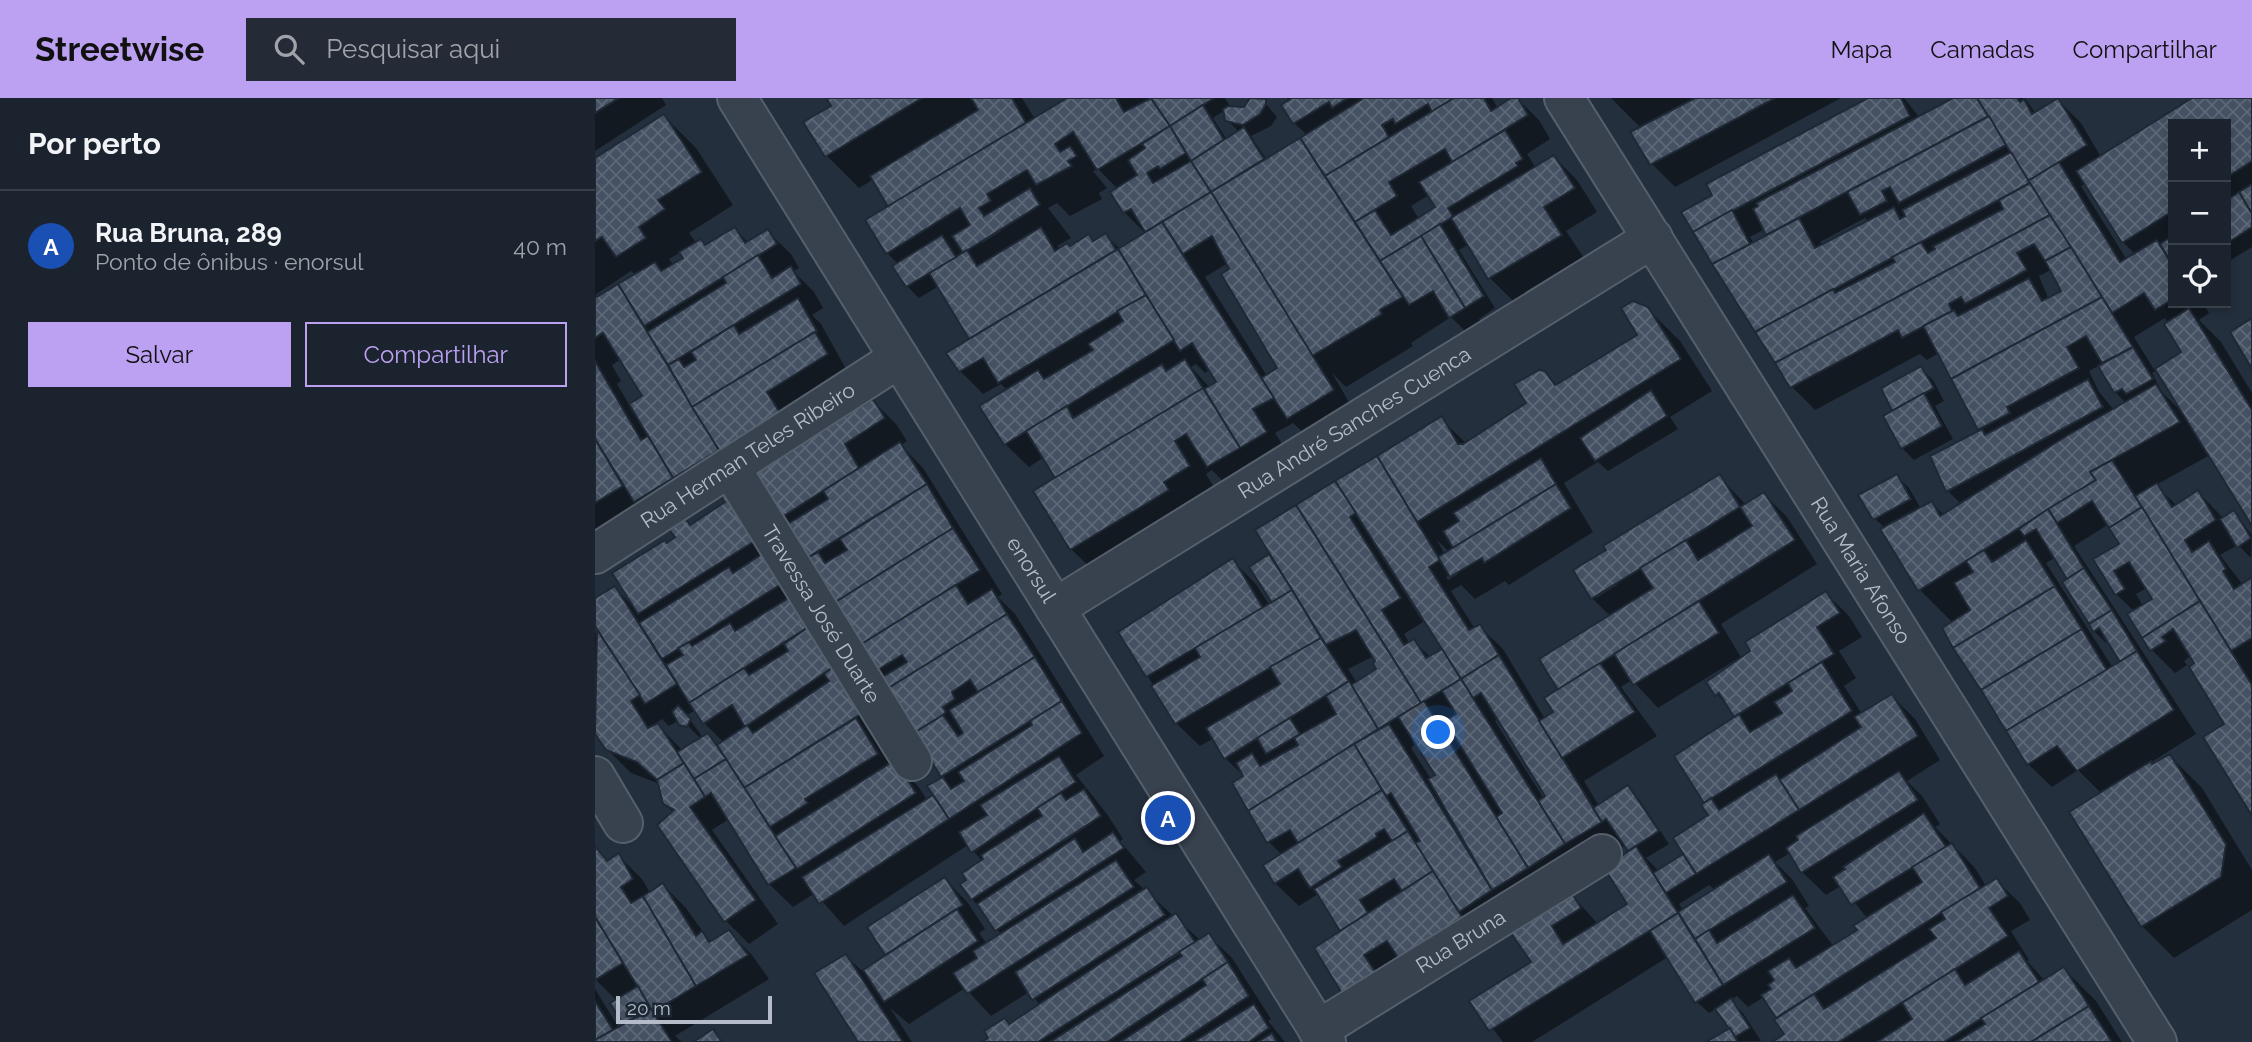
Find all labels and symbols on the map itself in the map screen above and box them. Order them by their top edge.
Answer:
street label: Rua André Sanches Cuenca [1233,341,1475,504]
street label: Rua Herman Teles Ribeiro [636,377,859,533]
street label: Rua Maria Afonso [1806,492,1917,648]
street label: Travessa José Duarte [757,520,886,708]
street label: enorsul [1002,532,1062,607]
your location [1421,715,1455,749]
pin: A [1145,792,1191,844]
street label: Rua Bruna [1411,904,1510,978]
scale bar [616,993,772,1025]

